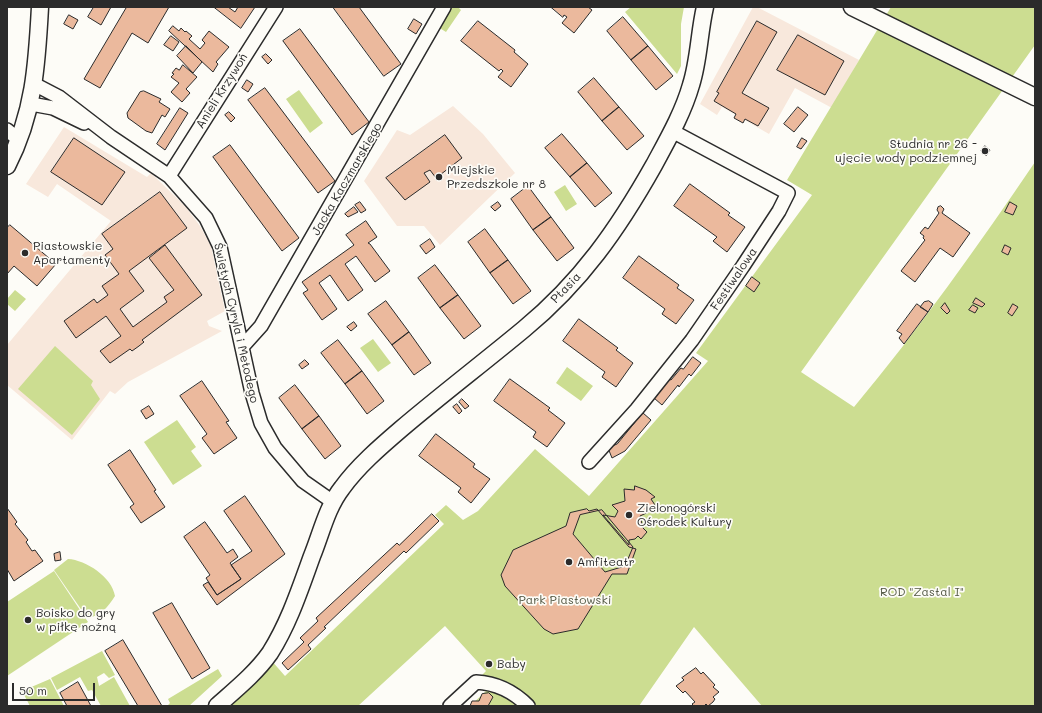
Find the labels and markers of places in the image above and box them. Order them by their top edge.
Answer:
place label: Studnia nr 26 - ujęcie wody podziemnej [835,137,977,165]
marker: Studnia nr 26 - ujęcie wody podziemnej [980,146,990,156]
place label: Miejskie Przedszkole nr 8 [447,163,546,191]
marker: Miejskie Przedszkole nr 8 [434,172,444,182]
place label: Piastowskie Apartamenty [33,239,110,267]
marker: Piastowskie Apartamenty [20,248,30,258]
place label: Zielonogórski Ośrodek Kultury [637,501,732,529]
marker: Zielonogórski Ośrodek Kultury [624,510,634,520]
place label: Amfiteatr [577,555,635,569]
marker: Amfiteatr [564,557,574,567]
place label: Boisko do gry w piłkę nożną [36,606,116,634]
marker: Boisko do gry w piłkę nożną [23,615,33,625]
place label: Baby [497,657,526,671]
marker: Baby [484,659,494,669]

